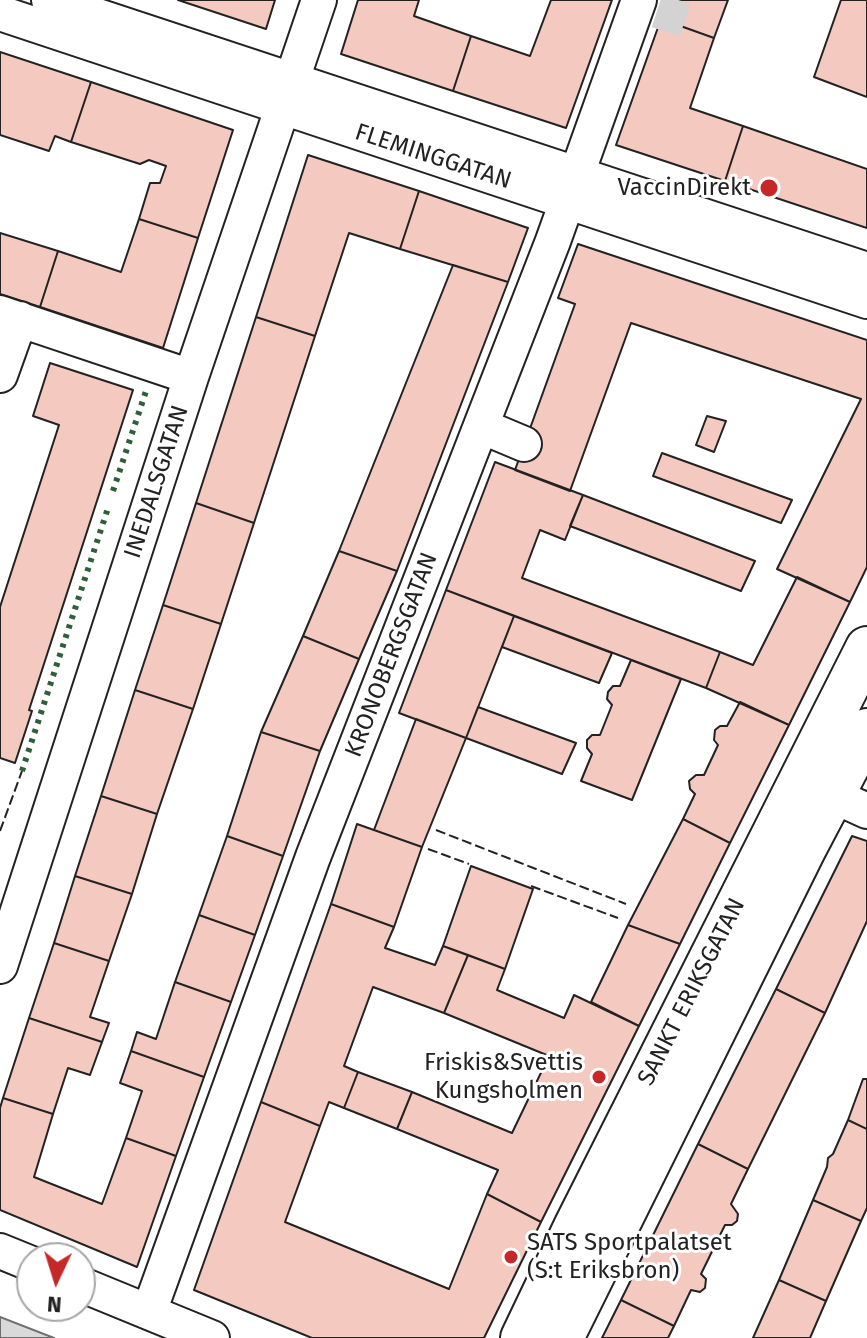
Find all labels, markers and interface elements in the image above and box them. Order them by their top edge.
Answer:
street label: FLEMINGGATAN [351,118,515,196]
place label: VaccinDirekt [617,174,751,202]
marker: VaccinDirekt [758,177,780,199]
street label: INEDALSGATAN [119,402,195,562]
street label: KRONOBERGSGATAN [340,549,444,761]
street label: SANKT ERIKSGATAN [632,893,752,1091]
place label: Friskis&Svettis Kungsholmen [424,1049,583,1105]
marker: Friskis&Svettis Kungsholmen [590,1068,608,1086]
place label: SATS Sportpalatset (S:t Eriksbron) [527,1229,732,1285]
north arrow [16,1242,96,1322]
marker: SATS Sportpalatset (S:t Eriksbron) [502,1248,520,1266]
text: N [46,1290,63,1318]

